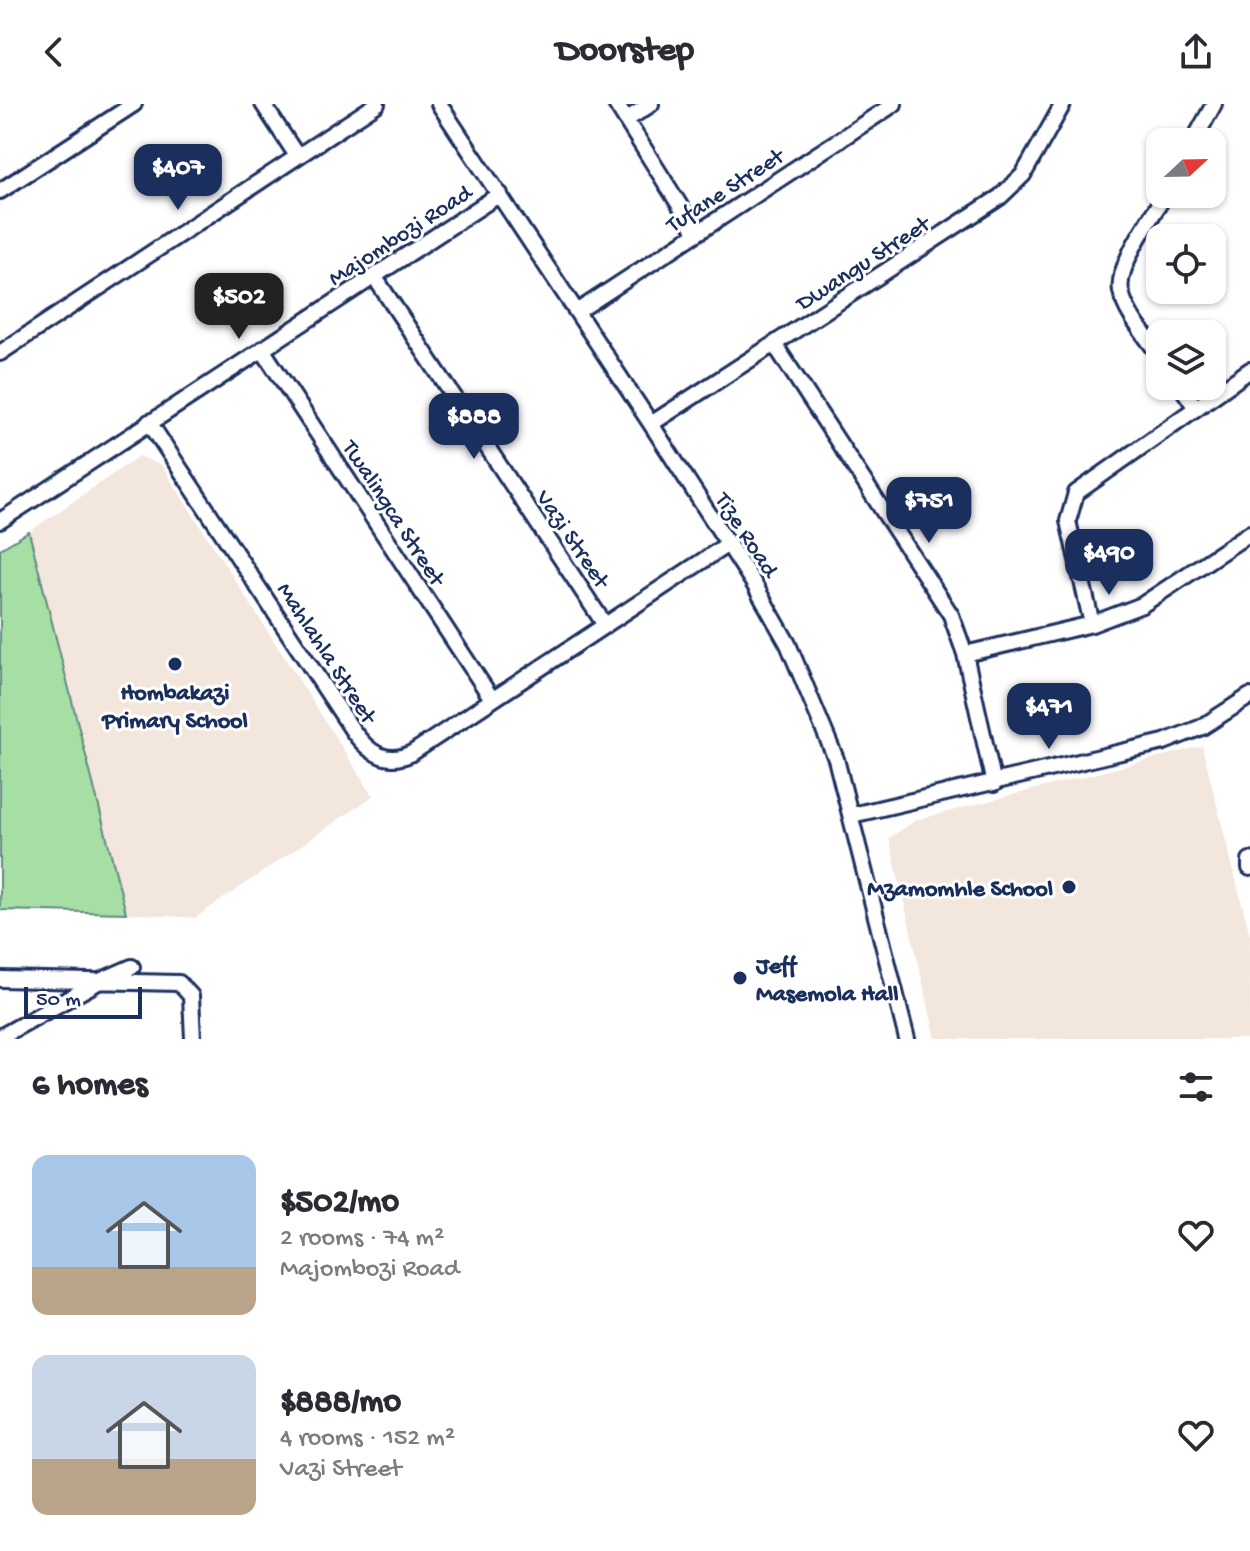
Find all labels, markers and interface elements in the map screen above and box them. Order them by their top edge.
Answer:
icon: back [32,30,76,74]
icon: share [1174,30,1218,74]
text: Doorstep [556,31,694,74]
north arrow [1146,128,1226,208]
map controls [1146,128,1226,400]
street label: Tufane Street [660,142,792,242]
pin: $407 [131,144,225,212]
text: $407 [152,154,204,185]
street label: Majombozi Road [324,179,480,294]
street label: Dwangu Street [790,210,938,320]
button: locate [1146,224,1226,304]
pin: $502 [192,273,286,341]
text: $502 [213,283,265,314]
button: layers [1146,320,1226,400]
pin: $888 [427,393,521,461]
text: $888 [447,403,501,434]
street label: Twalingca Street [333,434,451,594]
pin: $751 [882,477,976,545]
street label: Vazi Street [527,485,616,596]
street label: Tize Road [706,486,784,585]
text: $751 [904,487,954,518]
pin: $490 [1062,529,1156,597]
text: $490 [1083,539,1135,570]
street label: Mahlahla Street [269,578,383,732]
marker: Hombakazi Primary School [166,655,184,673]
place label: Hombakazi Primary School [100,680,248,737]
pin: $471 [1002,683,1096,751]
text: $471 [1025,693,1073,724]
place label: Mzamomhle School [867,876,1053,905]
marker: Mzamomhle School [1060,878,1078,896]
place label: Jeff Masemola Hall [755,953,899,1010]
marker: Jeff Masemola Hall [731,969,749,987]
scale bar [24,983,142,1019]
text: 50 m [36,988,81,1014]
icon: filters [1174,1065,1218,1109]
text: 6 homes [32,1067,147,1107]
text: $502/mo [280,1184,399,1224]
icon: home [96,1187,192,1283]
icon: heart [1174,1213,1218,1257]
text: 2 rooms · 74 m² [280,1224,444,1255]
text: Majombozi Road [280,1255,459,1286]
text: $888/mo [280,1384,401,1424]
icon: home [96,1387,192,1483]
icon: heart [1174,1413,1218,1457]
text: 4 rooms · 152 m² [280,1424,455,1455]
text: Vazi Street [280,1455,401,1486]

